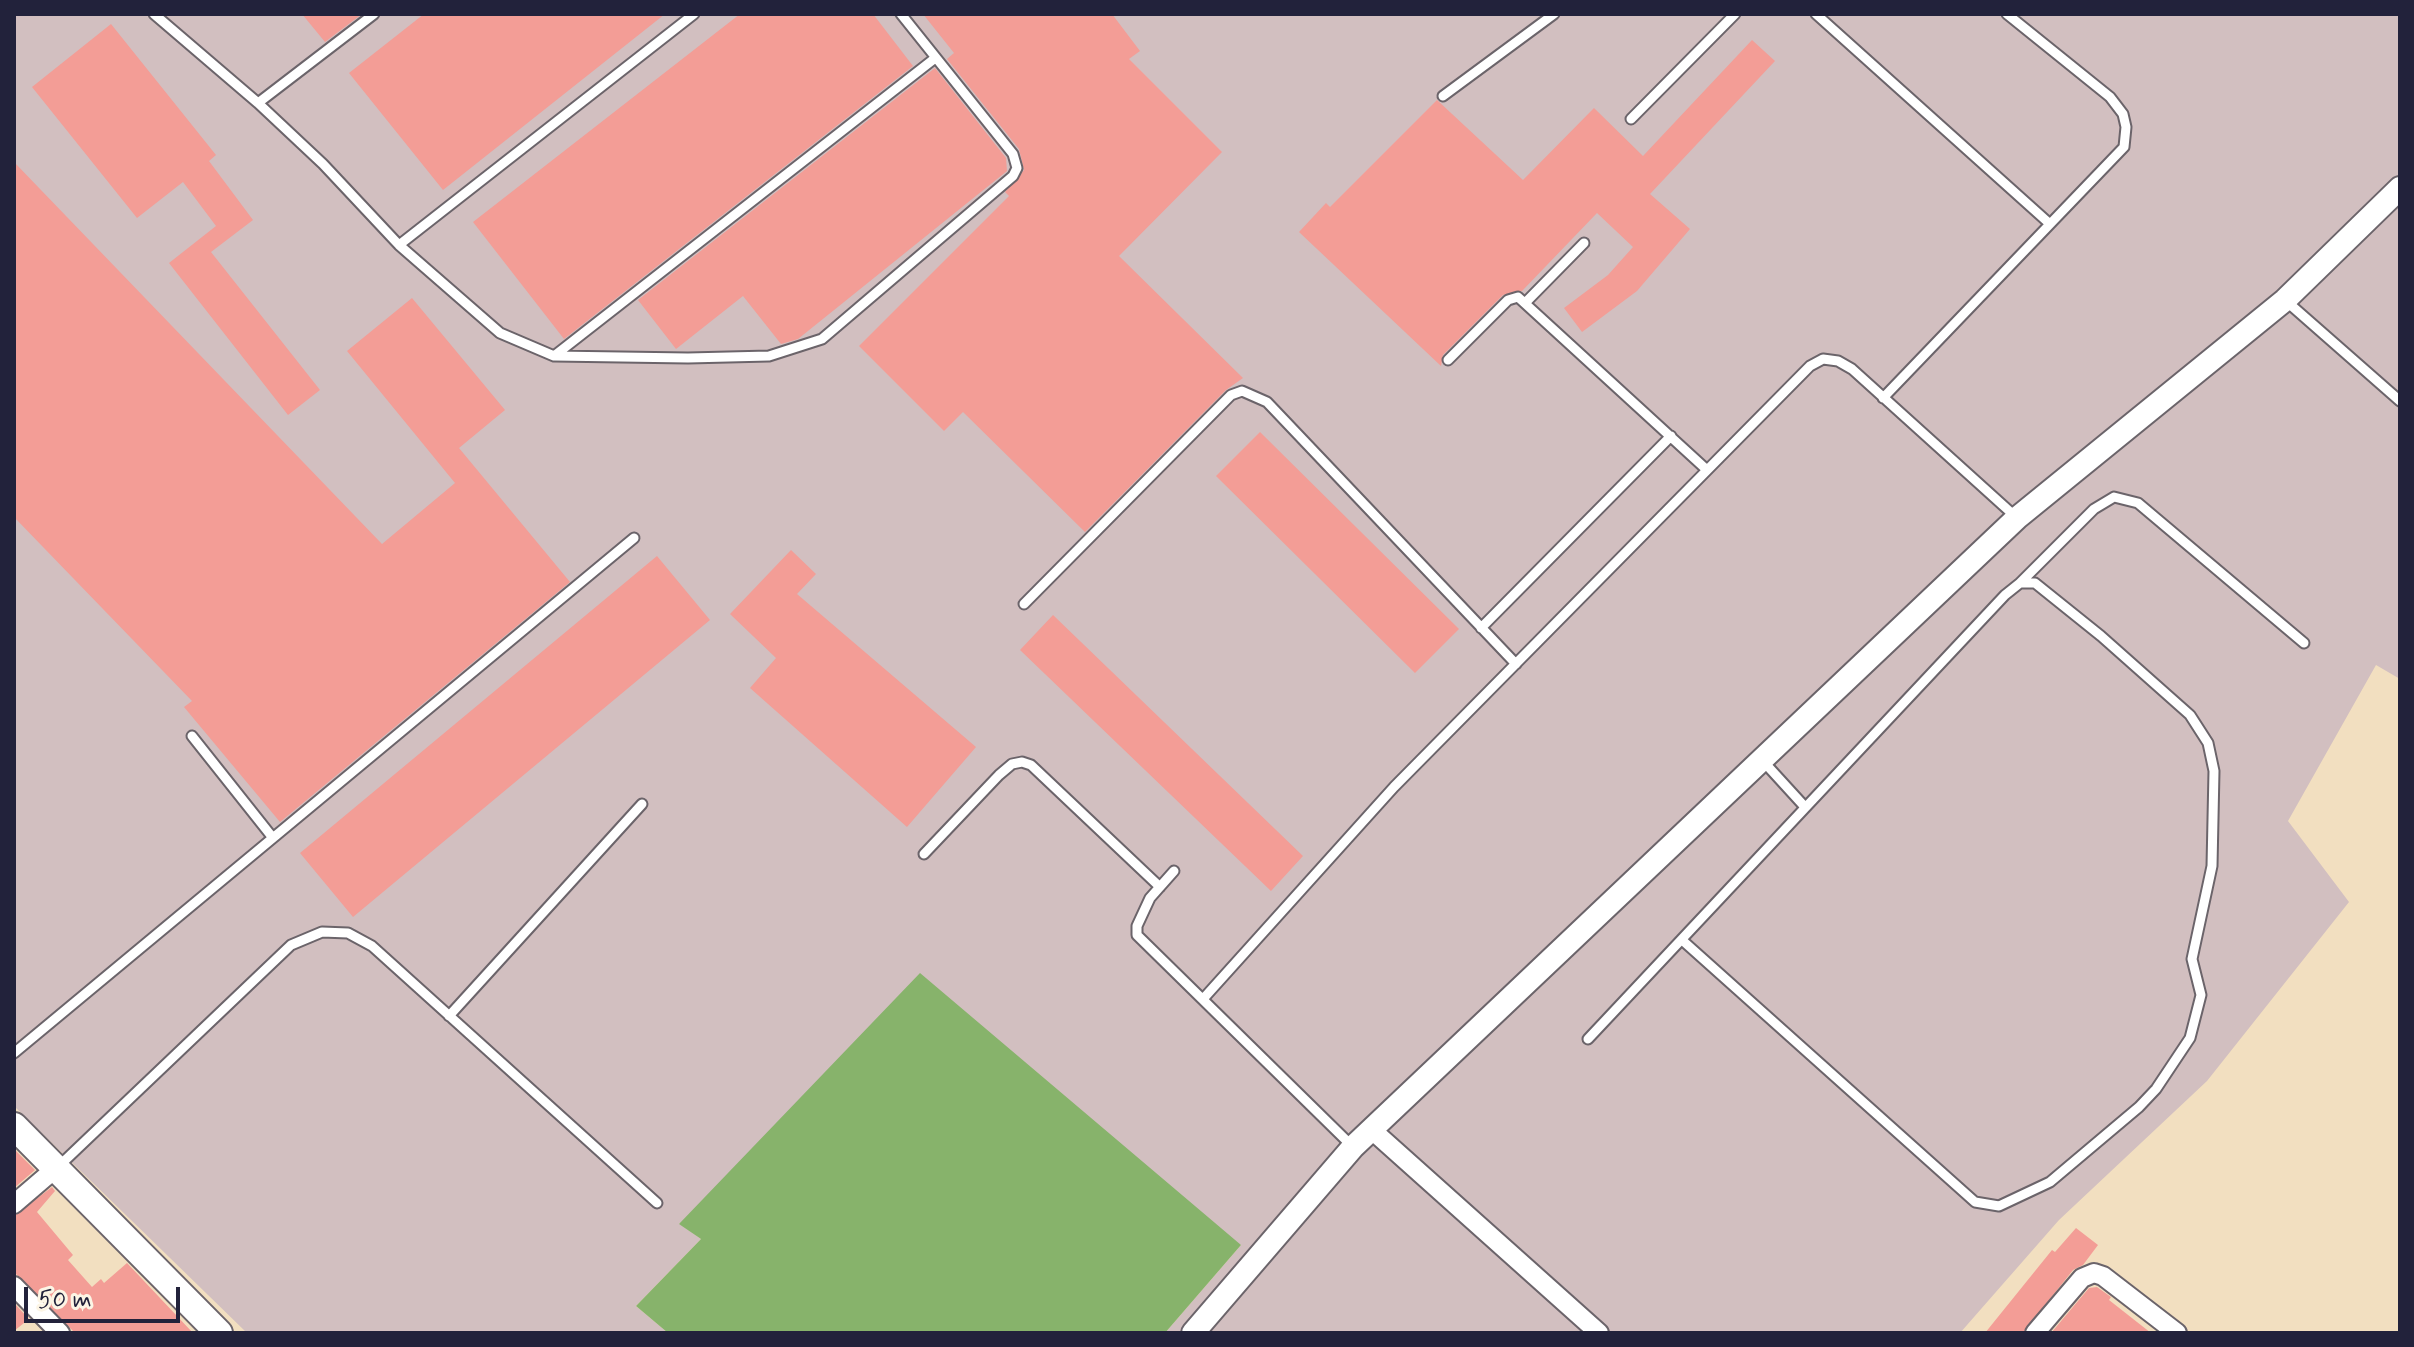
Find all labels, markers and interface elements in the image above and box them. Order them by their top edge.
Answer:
scale bar [28,1271,184,1321]
text: 50 m [38,1285,92,1316]

